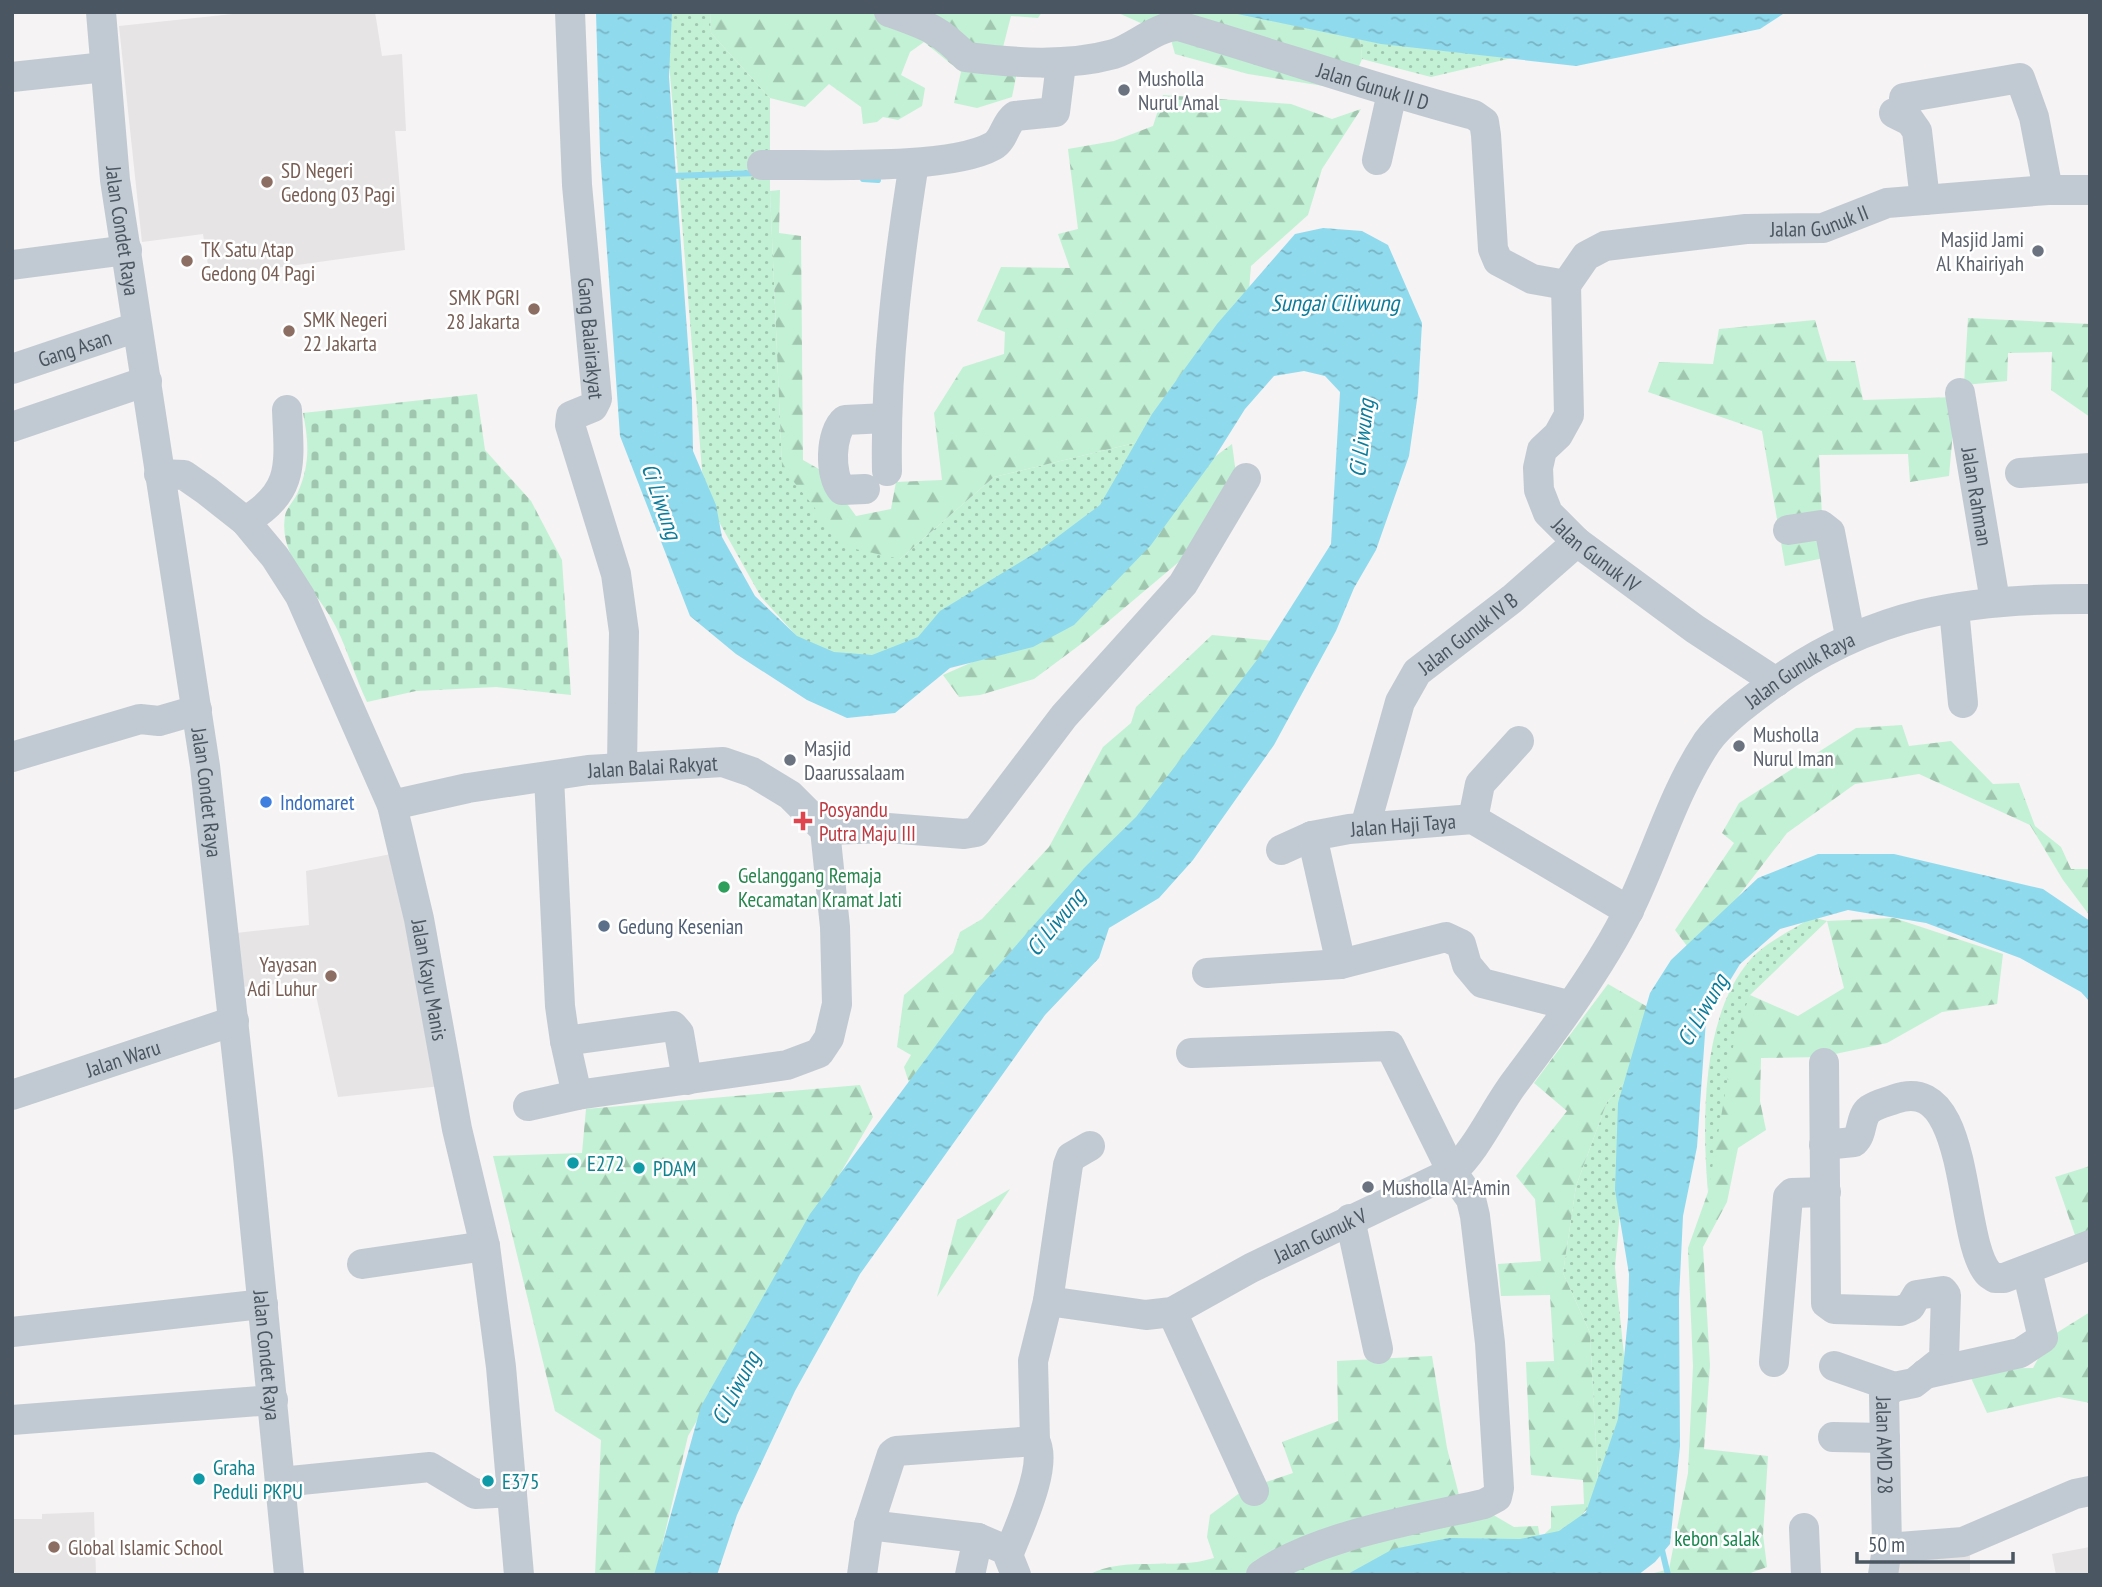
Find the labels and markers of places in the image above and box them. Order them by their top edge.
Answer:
place label: Musholla Nurul Amal [1138,65,1219,116]
marker: Musholla Nurul Amal [1116,82,1132,98]
place label: SD Negeri Gedong 03 Pagi [281,157,395,208]
marker: SD Negeri Gedong 03 Pagi [259,174,275,190]
place label: Masjid Jami Al Khairiyah [1936,226,2024,277]
place label: TK Satu Atap Gedong 04 Pagi [201,236,315,287]
marker: Masjid Jami Al Khairiyah [2030,243,2046,259]
marker: TK Satu Atap Gedong 04 Pagi [179,253,195,269]
place label: SMK PGRI 28 Jakarta [446,284,520,335]
marker: SMK PGRI 28 Jakarta [526,301,542,317]
place label: SMK Negeri 22 Jakarta [303,306,388,357]
marker: SMK Negeri 22 Jakarta [281,323,297,339]
place label: Musholla Nurul Iman [1753,721,1834,772]
place label: Masjid Daarussalaam [804,735,905,786]
marker: Musholla Nurul Iman [1731,738,1747,754]
marker: Masjid Daarussalaam [782,752,798,768]
place label: Indomaret [280,789,355,816]
marker: Indomaret [258,794,274,810]
place label: Posyandu Putra Maju III [819,796,916,847]
marker: Posyandu Putra Maju III [793,811,813,831]
place label: Gelanggang Remaja Kecamatan Kramat Jati [738,862,902,913]
marker: Gelanggang Remaja Kecamatan Kramat Jati [716,879,732,895]
place label: Gedung Kesenian [618,913,743,940]
marker: Gedung Kesenian [596,918,612,934]
place label: Yayasan Adi Luhur [247,951,317,1002]
marker: Yayasan Adi Luhur [323,968,339,984]
place label: E272 [587,1150,624,1177]
marker: E272 [565,1155,581,1171]
place label: PDAM [653,1155,696,1182]
marker: PDAM [631,1160,647,1176]
place label: Musholla Al-Amin [1382,1174,1510,1201]
marker: Musholla Al-Amin [1360,1179,1376,1195]
place label: Graha Peduli PKPU [213,1454,303,1505]
place label: E375 [502,1468,539,1495]
marker: Graha Peduli PKPU [191,1471,207,1487]
marker: E375 [480,1473,496,1489]
place label: Global Islamic School [68,1534,223,1561]
marker: Global Islamic School [46,1539,62,1555]

